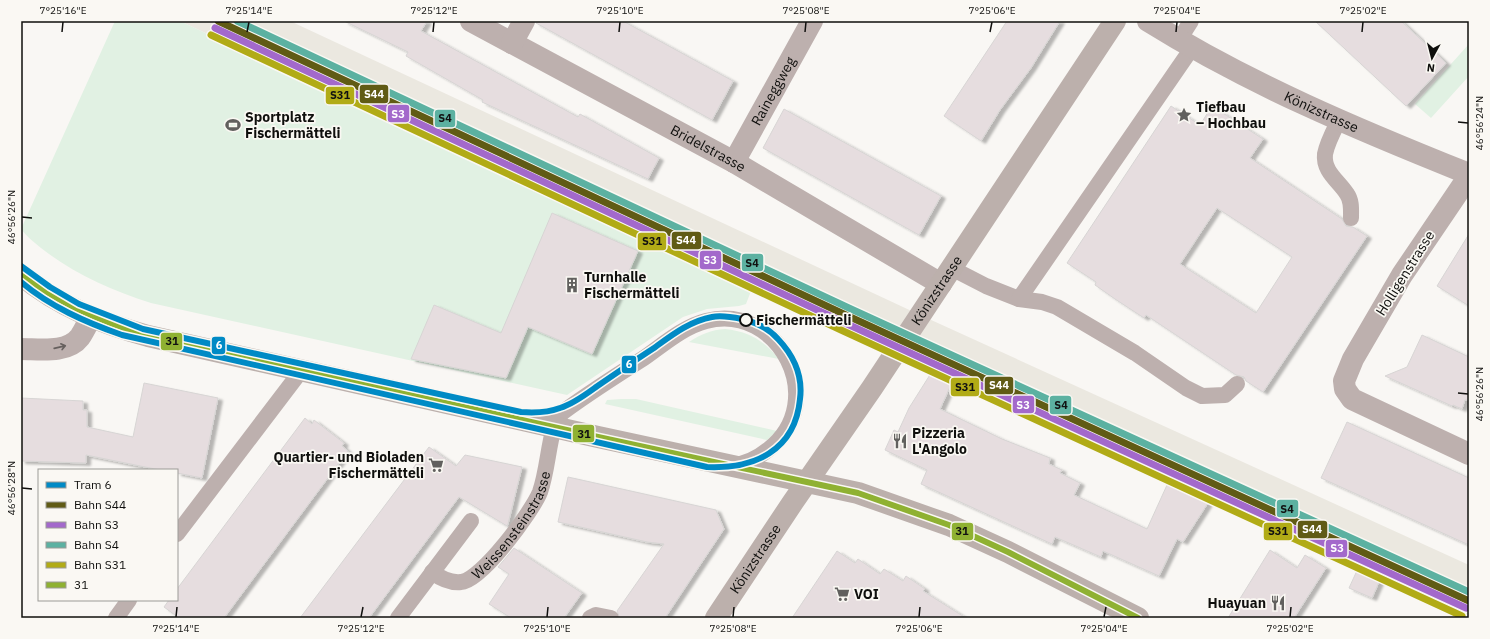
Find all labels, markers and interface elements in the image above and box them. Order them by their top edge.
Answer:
text: 7°25'16"E [39,4,87,17]
text: 7°25'14"E [225,4,273,17]
text: 7°25'12"E [410,4,458,17]
text: 7°25'10"E [596,4,644,17]
text: 7°25'08"E [782,4,830,17]
text: 7°25'06"E [968,4,1016,17]
text: 7°25'04"E [1153,4,1201,17]
text: 7°25'02"E [1339,4,1387,17]
north arrow [1412,38,1452,78]
street label: Raineggweg [747,53,800,129]
text: N [1426,60,1436,75]
line badge: S44 [359,84,389,104]
line badge: S31 [325,86,355,105]
text: S44 [364,87,384,101]
street label: Könizstrasse [1281,87,1362,137]
text: S31 [330,88,350,102]
text: 46°56'24"N [1473,96,1486,150]
place label: Tiefbau – Hochbau [1196,98,1266,132]
line badge: S3 [387,104,410,123]
place icon: Tiefbau – Hochbau [1175,106,1193,124]
text: S3 [391,107,405,121]
place label: Sportplatz Fischermätteli [245,108,340,142]
line badge: S4 [434,109,456,128]
text: S4 [438,111,452,125]
sports icon: Sportplatz Fischermätteli [224,116,242,134]
street label: Bridelstrasse [667,121,749,176]
text: 46°56'26"N [5,190,18,244]
street label: Holligenstrasse [1372,227,1439,319]
line badge: S44 [671,231,702,250]
line badge: S31 [637,232,667,251]
text: S44 [676,233,696,247]
text: S31 [642,234,662,248]
line badge: S3 [699,250,722,270]
street label: Könizstrasse [907,252,966,329]
text: S3 [703,253,717,267]
line badge: S4 [741,253,764,272]
text: S4 [745,256,759,270]
place label: Turnhalle Fischermätteli [584,268,679,302]
building icon: Turnhalle Fischermätteli [563,276,581,294]
place label: Fischermätteli [756,311,851,329]
marker: Fischermätteli [739,313,753,327]
line badge: 31 [160,332,183,351]
text: 31 [165,334,179,348]
line badge: 6 [211,336,226,355]
text: 6 [216,338,223,352]
one-way arrow [53,343,66,351]
line badge: 6 [621,355,637,374]
text: 6 [626,357,633,371]
text: 46°56'26"N [1473,367,1486,421]
line badge: S44 [984,376,1014,395]
line badge: S31 [950,377,980,397]
text: S44 [989,378,1009,392]
text: S31 [955,380,975,394]
line badge: S3 [1012,395,1035,414]
line badge: S4 [1049,395,1072,415]
text: S3 [1016,398,1030,412]
text: S4 [1054,398,1068,412]
line badge: 31 [572,424,595,443]
place label: Pizzeria L'Angolo [912,424,967,458]
text: 31 [577,427,591,441]
restaurant icon: Pizzeria L'Angolo [891,432,909,450]
place label: Quartier- und Bioladen Fischermätteli [273,448,424,482]
supermarket icon: Quartier- und Bioladen Fischermätteli [427,456,445,474]
text: 46°56'28"N [5,461,18,515]
legend [38,469,178,601]
street label: Weissensteinstrasse [468,469,554,583]
text: Tram 6 [74,477,112,492]
text: Bahn S44 [74,497,126,512]
line badge: S4 [1276,499,1299,518]
text: S4 [1280,502,1294,516]
text: Bahn S3 [74,517,119,532]
street label: Könizstrasse [726,520,785,597]
line badge: S44 [1297,520,1328,539]
line badge: 31 [951,522,974,541]
line badge: S31 [1263,522,1293,541]
text: S44 [1302,522,1322,536]
text: 31 [955,524,969,538]
text: S31 [1268,524,1288,538]
text: Bahn S4 [74,537,119,552]
line badge: S3 [1325,539,1348,558]
text: S3 [1330,541,1344,555]
text: Bahn S31 [74,557,126,572]
text: 31 [74,577,88,592]
supermarket icon: VOI [833,585,851,603]
place label: VOI [854,585,879,603]
place label: Huayuan [1208,594,1266,612]
restaurant icon: Huayuan [1269,594,1287,612]
text: 7°25'14"E [152,622,200,635]
text: 7°25'12"E [337,622,385,635]
text: 7°25'10"E [523,622,571,635]
text: 7°25'08"E [709,622,757,635]
text: 7°25'06"E [895,622,943,635]
text: 7°25'04"E [1080,622,1128,635]
text: 7°25'02"E [1266,622,1314,635]

